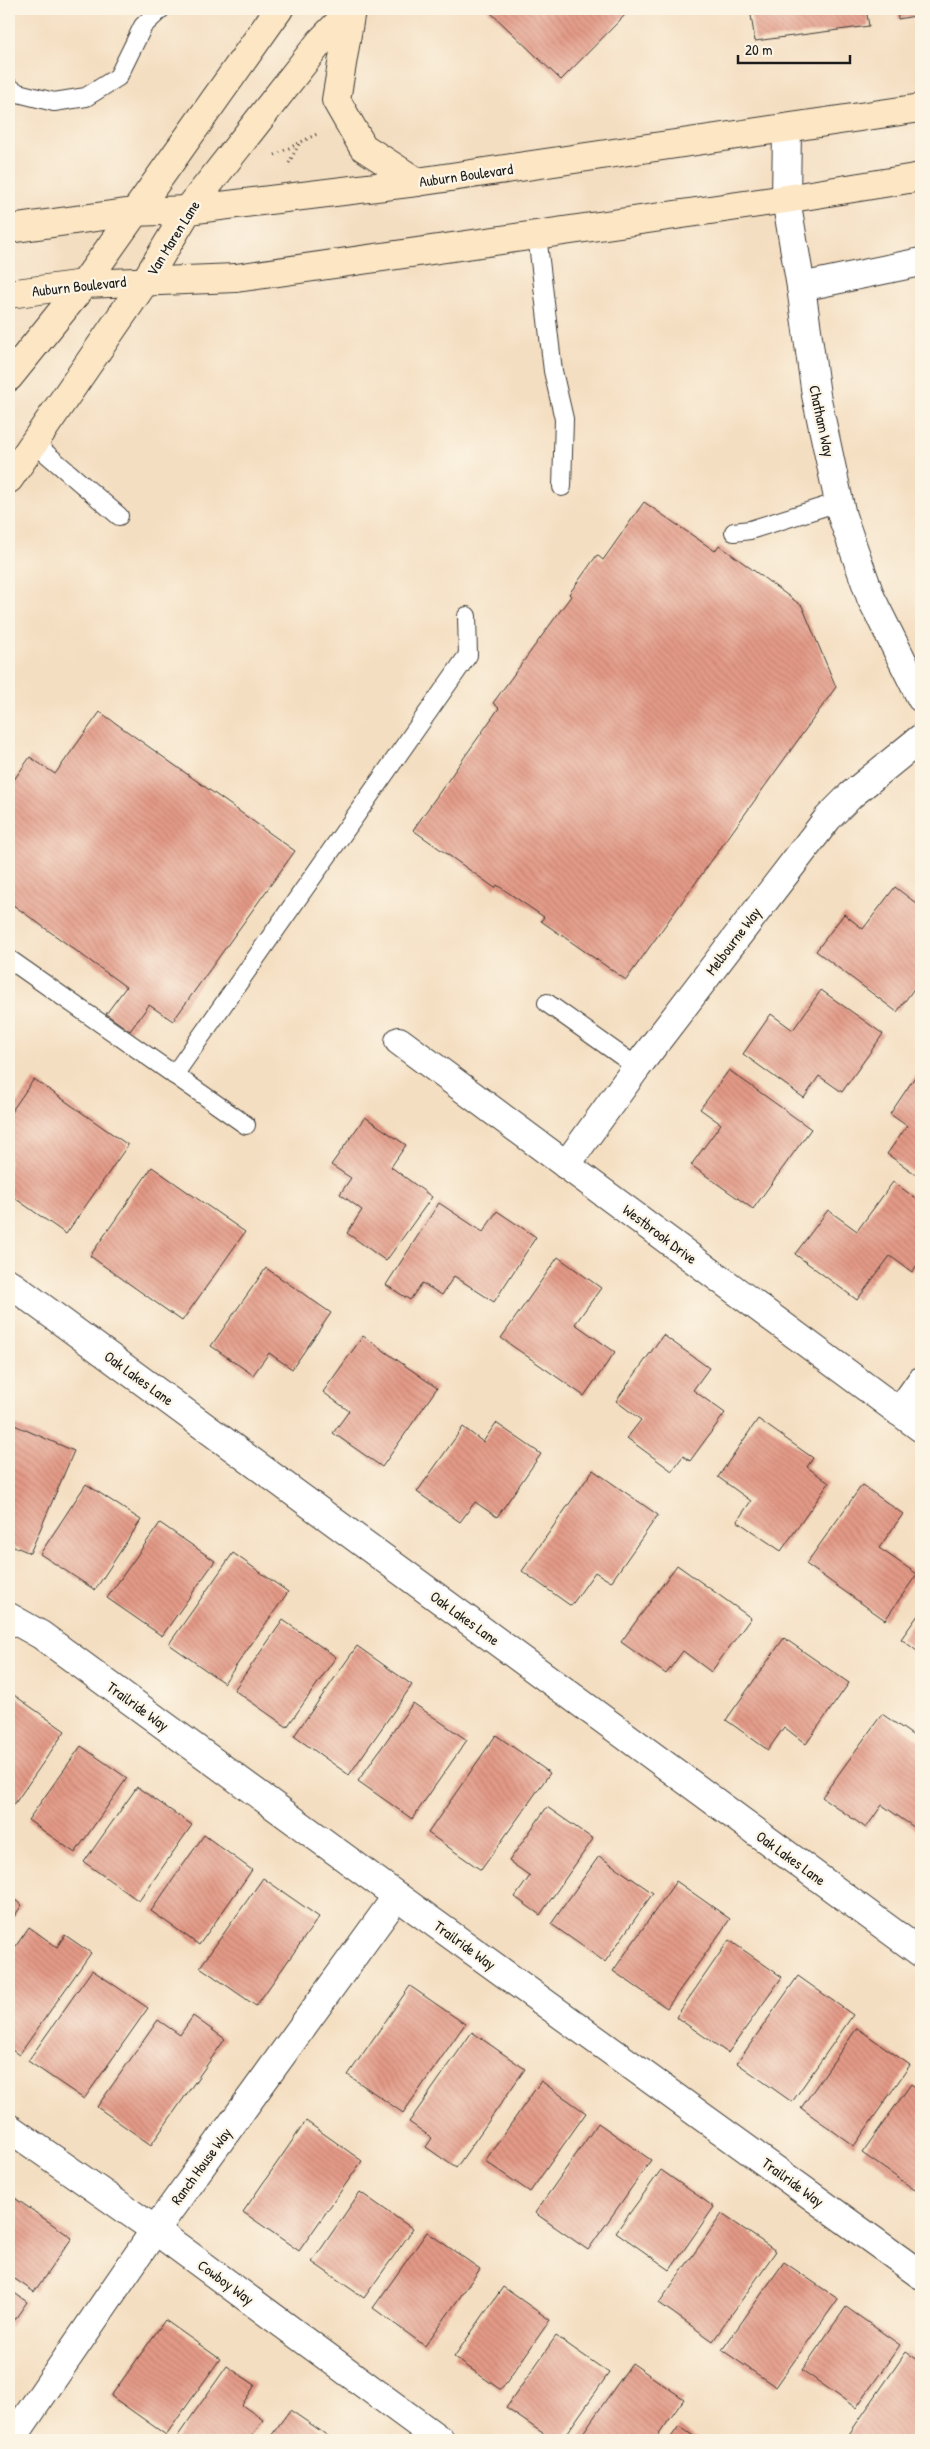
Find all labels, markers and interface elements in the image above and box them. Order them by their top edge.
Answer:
scale bar [738,32,850,64]
text: 20 m [745,39,772,60]
street label: Auburn Boulevard [418,158,514,192]
street label: Van Maren Lane [141,196,205,280]
street label: Auburn Boulevard [31,271,127,301]
street label: Chatham Way [804,383,840,459]
street label: Melbourne Way [700,903,766,979]
street label: Westbrook Drive [618,1199,702,1269]
street label: Oak Lakes Lane [100,1346,178,1410]
street label: Oak Lakes Lane [426,1586,504,1650]
street label: Trailride Way [103,1676,173,1736]
street label: Oak Lakes Lane [752,1826,830,1890]
street label: Trailride Way [430,1915,500,1975]
street label: Ranch House Way [166,2123,236,2209]
street label: Trailride Way [758,2152,828,2212]
street label: Cowboy Way [194,2254,258,2310]

